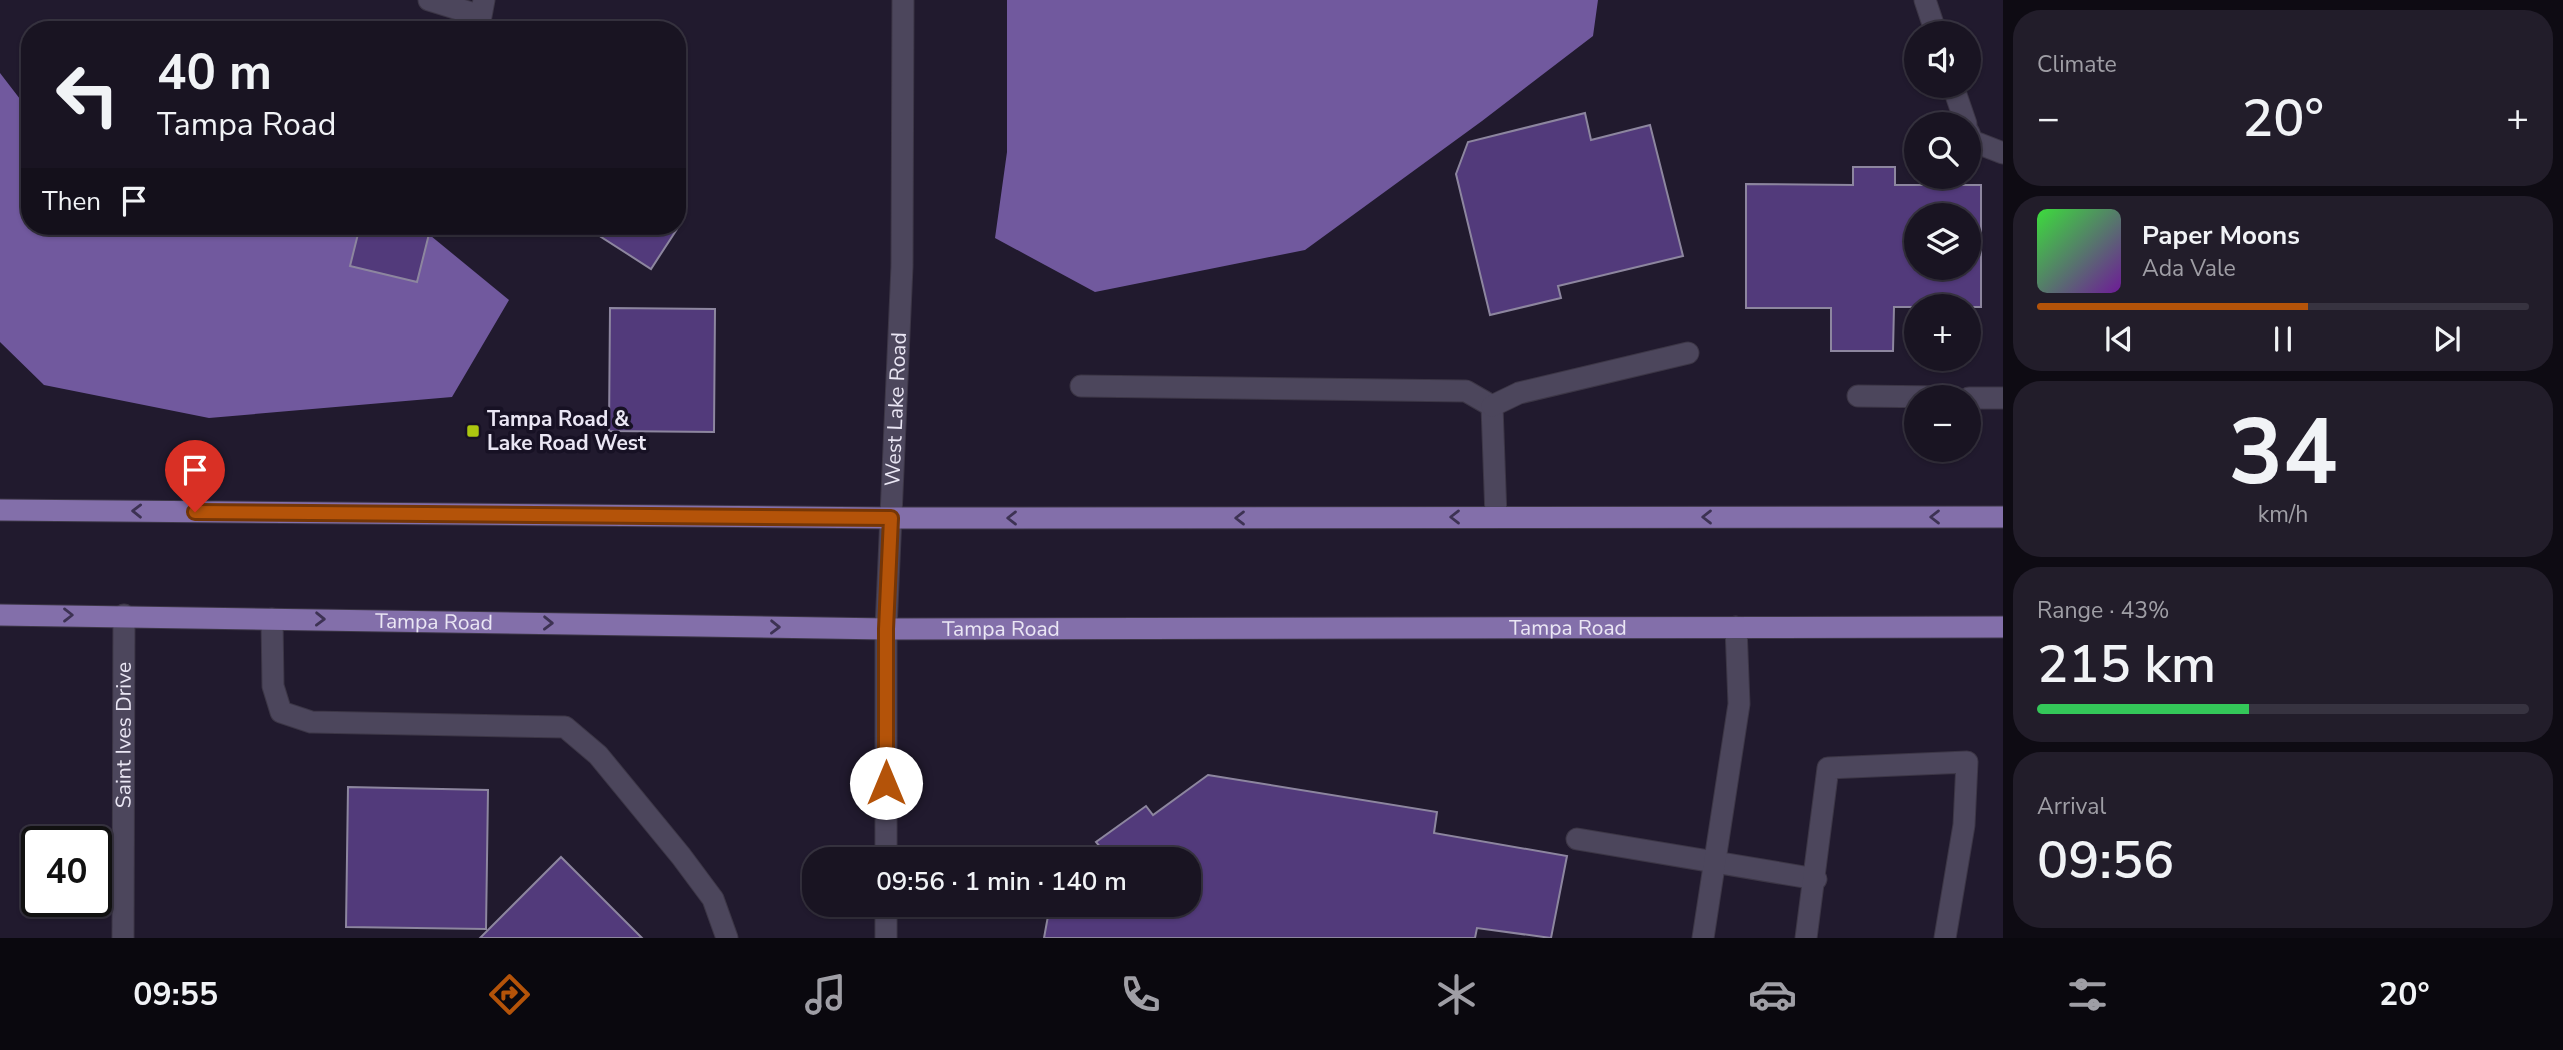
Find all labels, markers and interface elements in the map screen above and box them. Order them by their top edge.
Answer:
map controls [1904,21,1981,462]
button: sound [1904,21,1981,98]
text: 40 m [157,39,272,106]
icon: left [42,49,133,140]
text: Climate [2037,49,2117,80]
text: 20° [2242,83,2324,154]
text: − [2037,93,2060,144]
text: + [2506,93,2529,144]
text: Tampa Road [157,103,336,146]
button: search [1904,112,1981,189]
icon: arrive [115,182,153,220]
text: Then [42,184,101,219]
button: layers [1904,203,1981,280]
text: Paper Moons [2142,218,2300,253]
text: Ada Vale [2142,253,2236,284]
button: + [1904,294,1981,371]
icon: previous [2100,320,2138,358]
icon: pause [2264,320,2302,358]
icon: next [2428,320,2466,358]
street label: West Lake Road [878,332,913,487]
button: − [1904,385,1981,462]
text: 34 [2228,391,2338,515]
place label: Tampa Road & Lake Road West [487,405,647,457]
marker: Tampa Road & Lake Road West [465,423,481,439]
pin [165,440,225,512]
icon: arrive [176,451,214,489]
text: km/h [2258,499,2308,530]
one-way arrow [131,504,142,519]
one-way arrow [1450,509,1460,525]
one-way arrow [1702,509,1712,525]
one-way arrow [1929,509,1940,525]
one-way arrow [1007,510,1017,526]
one-way arrow [1234,510,1245,526]
text: Range · 43% [2037,595,2169,626]
one-way arrow [63,607,74,623]
street label: Tampa Road [375,607,493,637]
one-way arrow [315,612,326,627]
street label: Tampa Road [1509,614,1627,642]
street label: Tampa Road [942,615,1060,643]
one-way arrow [542,616,553,631]
one-way arrow [770,620,781,635]
text: 215 km [2037,629,2216,700]
street label: Saint Ives Drive [109,662,138,808]
position arrow [849,746,923,820]
text: Arrival [2037,791,2106,822]
text: 09:56 [2037,825,2174,896]
speed limit sign: 40 [21,826,112,917]
text: 09:56 · 1 min · 140 m [876,864,1127,899]
icon: directions [485,970,534,1019]
icon: music [801,970,850,1019]
icon: phone [1116,970,1165,1019]
icon: climate [1432,970,1481,1019]
icon: car [1748,970,1797,1019]
icon: filters [2063,970,2112,1019]
text: 09:55 [133,973,218,1016]
text: 20° [2379,973,2430,1016]

